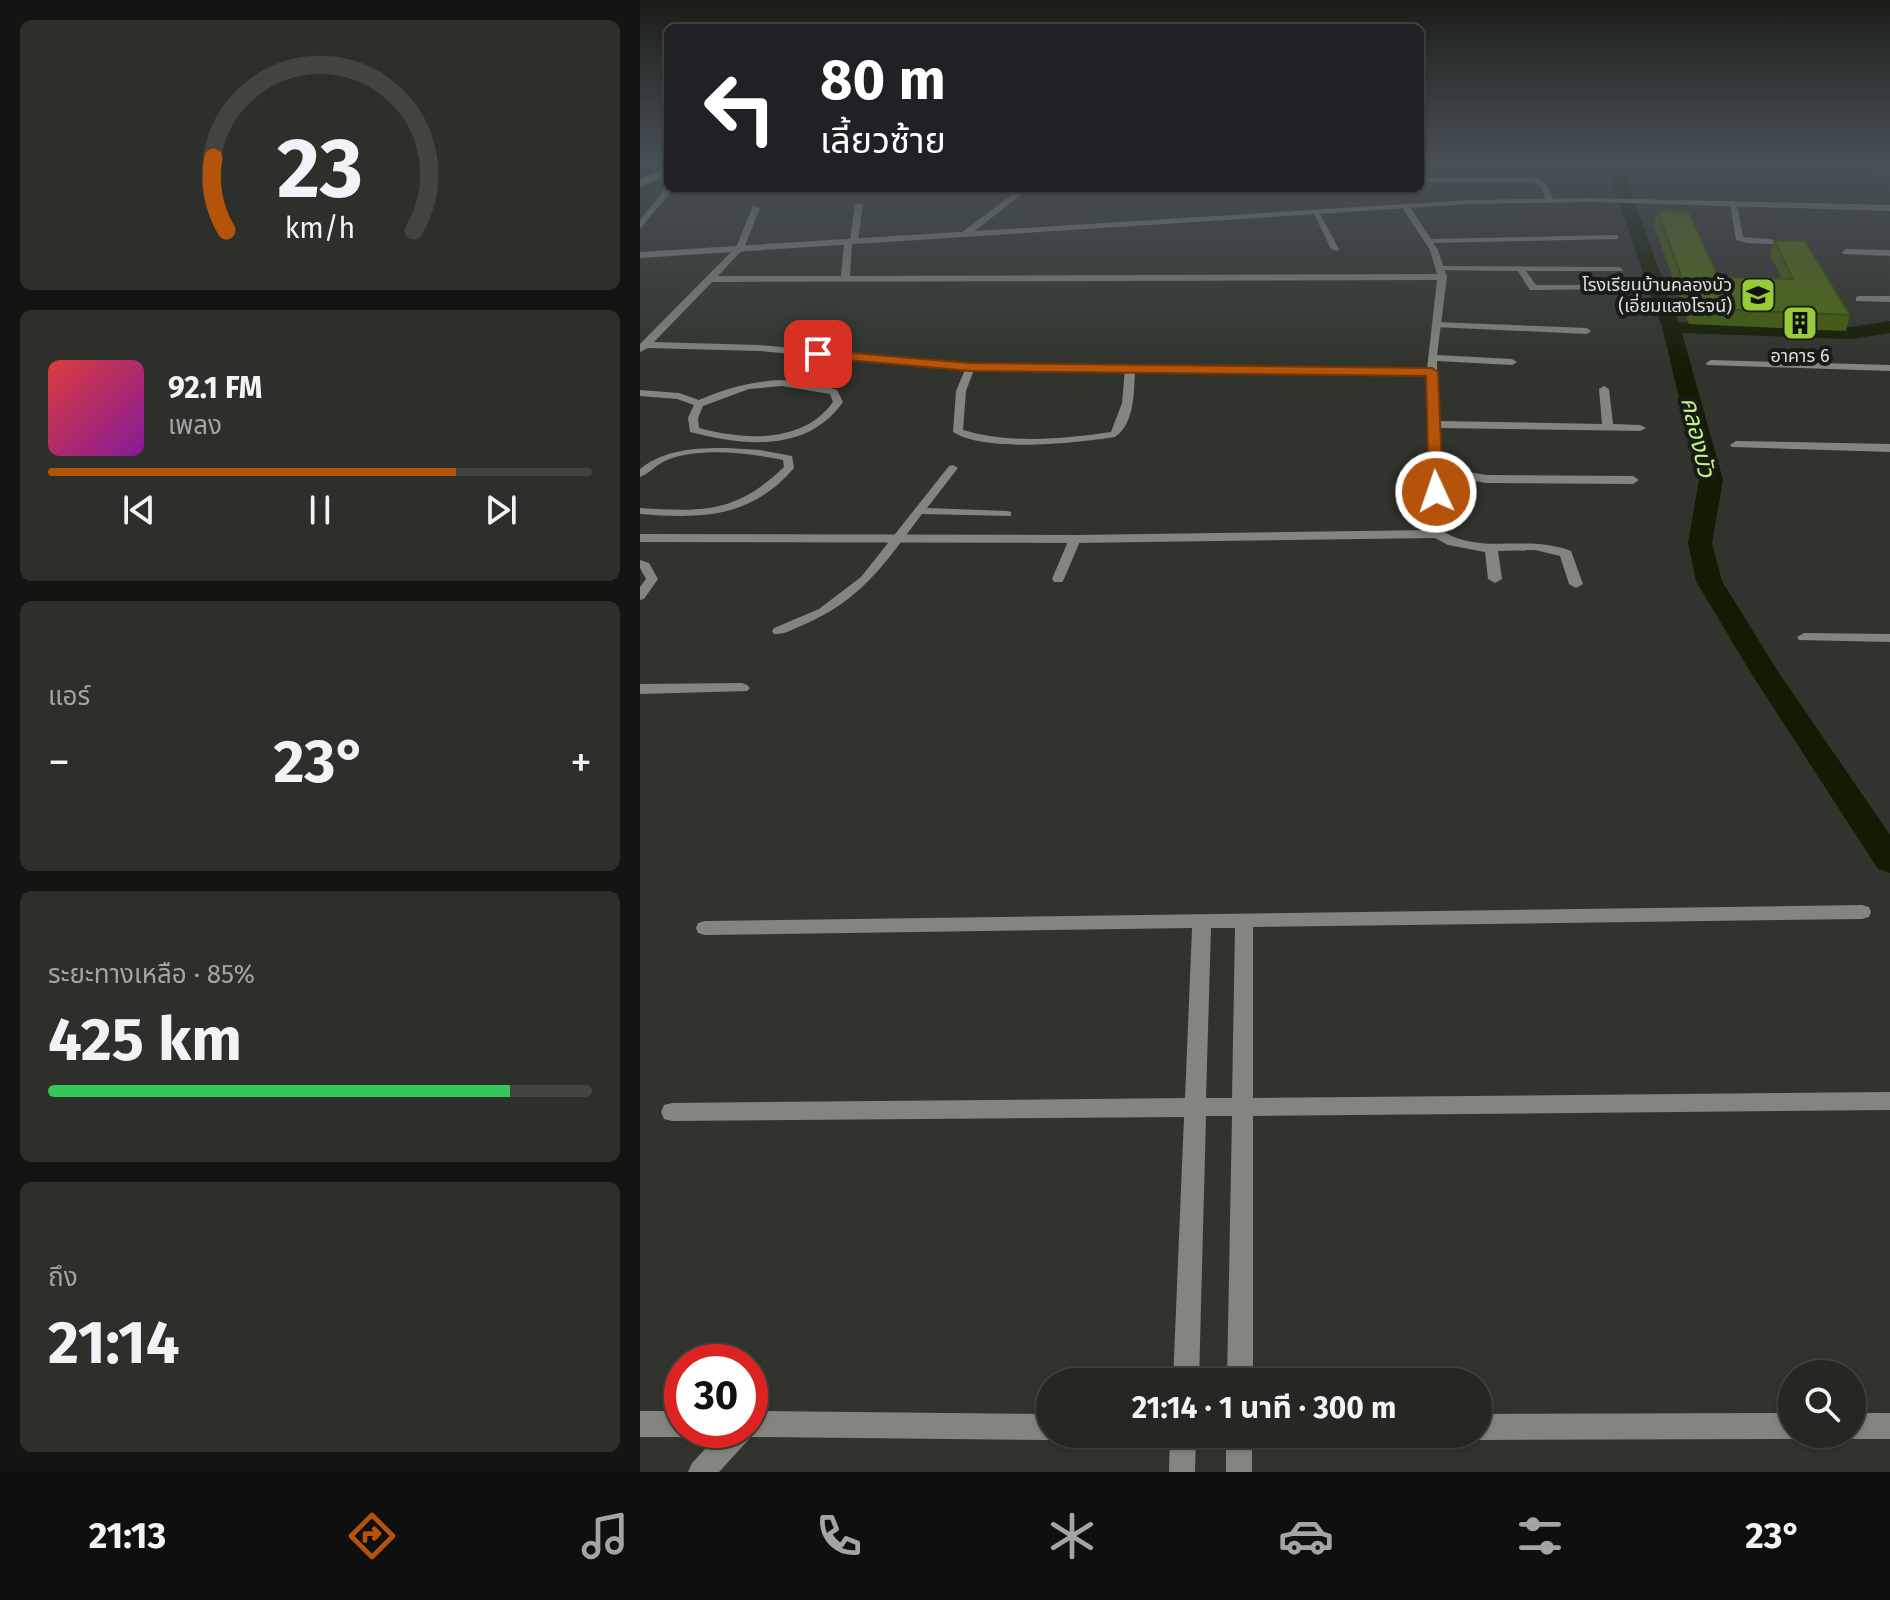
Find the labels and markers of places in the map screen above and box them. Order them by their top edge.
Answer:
place label: โรงเรียนบ้านคลองบัว (เอี่ยมแสงโรจน์) [1582,274,1732,317]
school or university icon: โรงเรียนบ้านคลองบัว (เอี่ยมแสงโรจน์) [1739,276,1777,314]
building icon: อาคาร 6 [1781,304,1819,342]
pin [784,320,852,388]
place label: อาคาร 6 [1770,345,1830,367]

